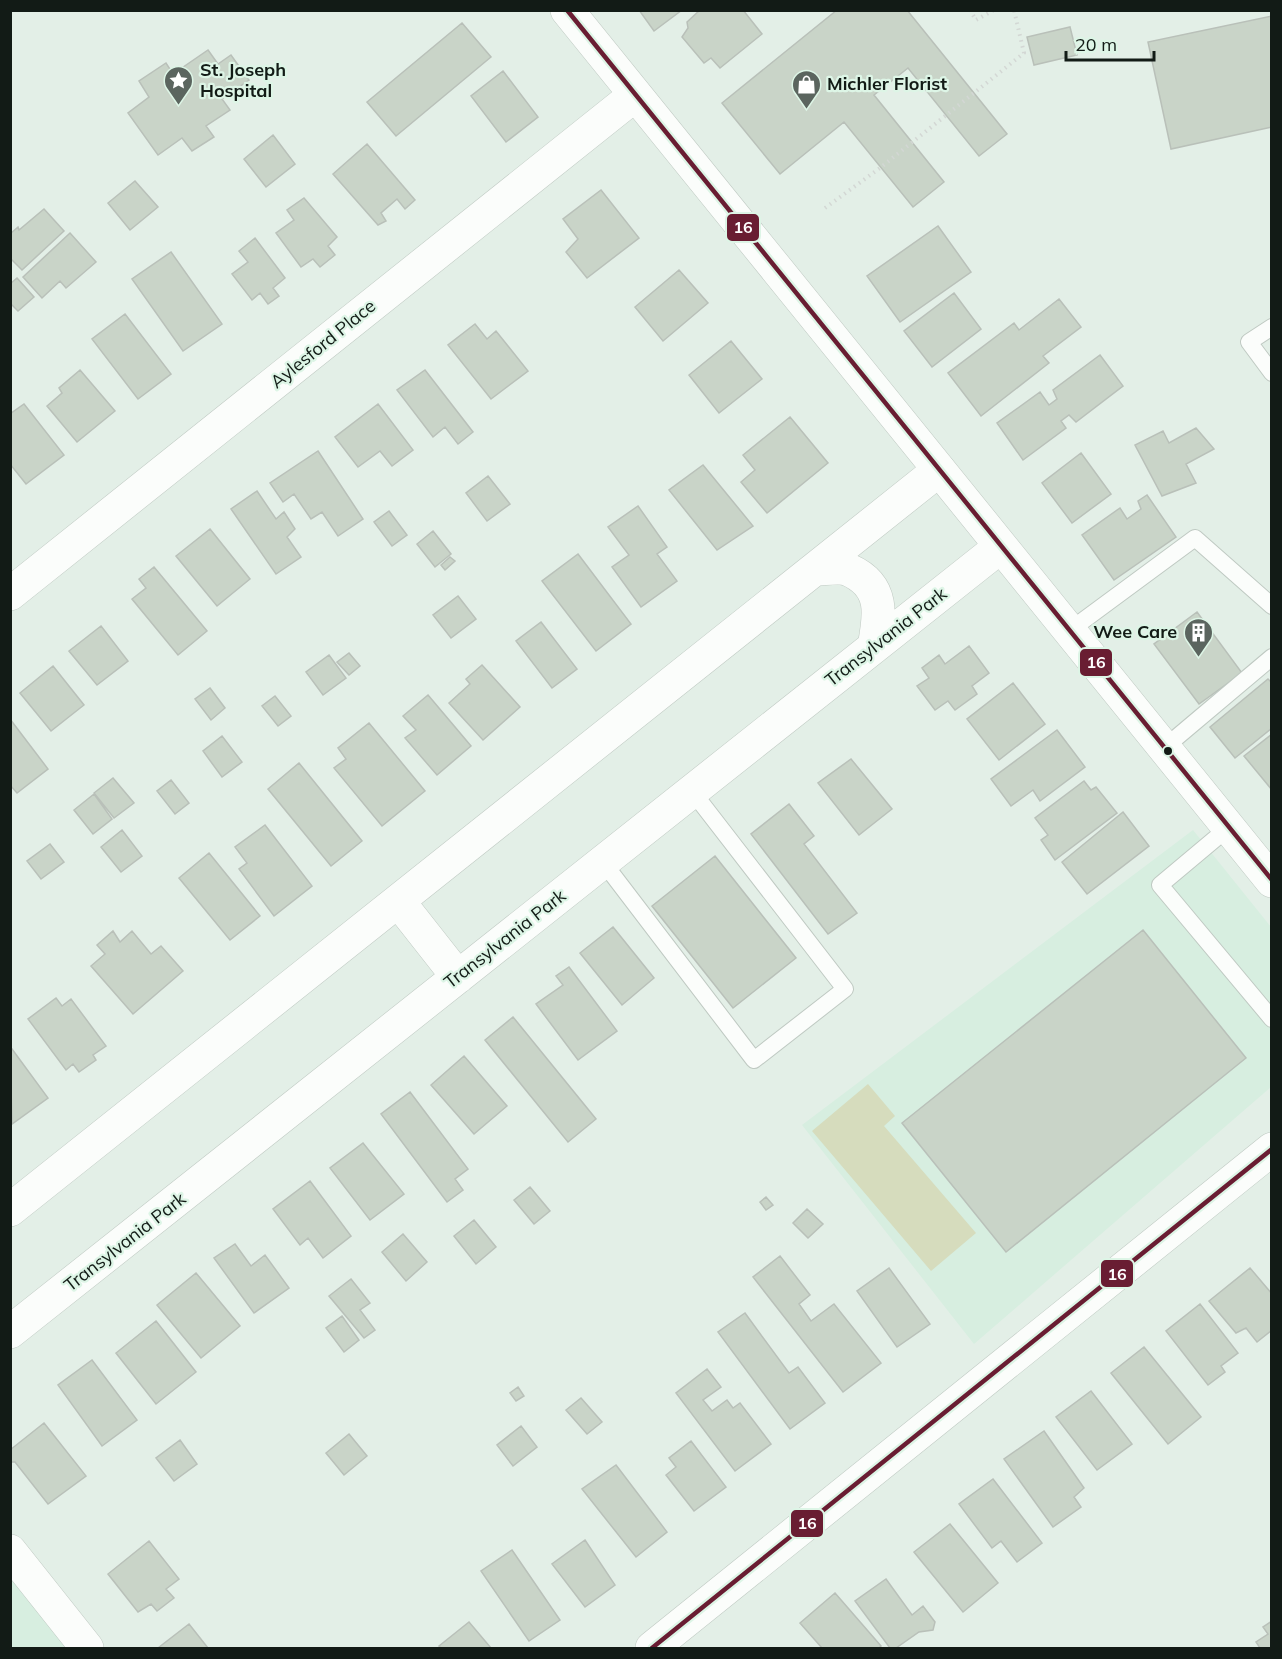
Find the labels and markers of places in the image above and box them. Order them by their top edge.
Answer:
place label: St. Joseph Hospital [200,58,286,102]
place icon: St. Joseph Hospital [163,64,195,106]
shop icon: Michler Florist [790,68,822,110]
place label: Michler Florist [827,72,947,95]
building icon: Wee Care [1182,616,1214,658]
place label: Wee Care [1093,620,1177,643]
unlabelled marker [1162,745,1174,757]

